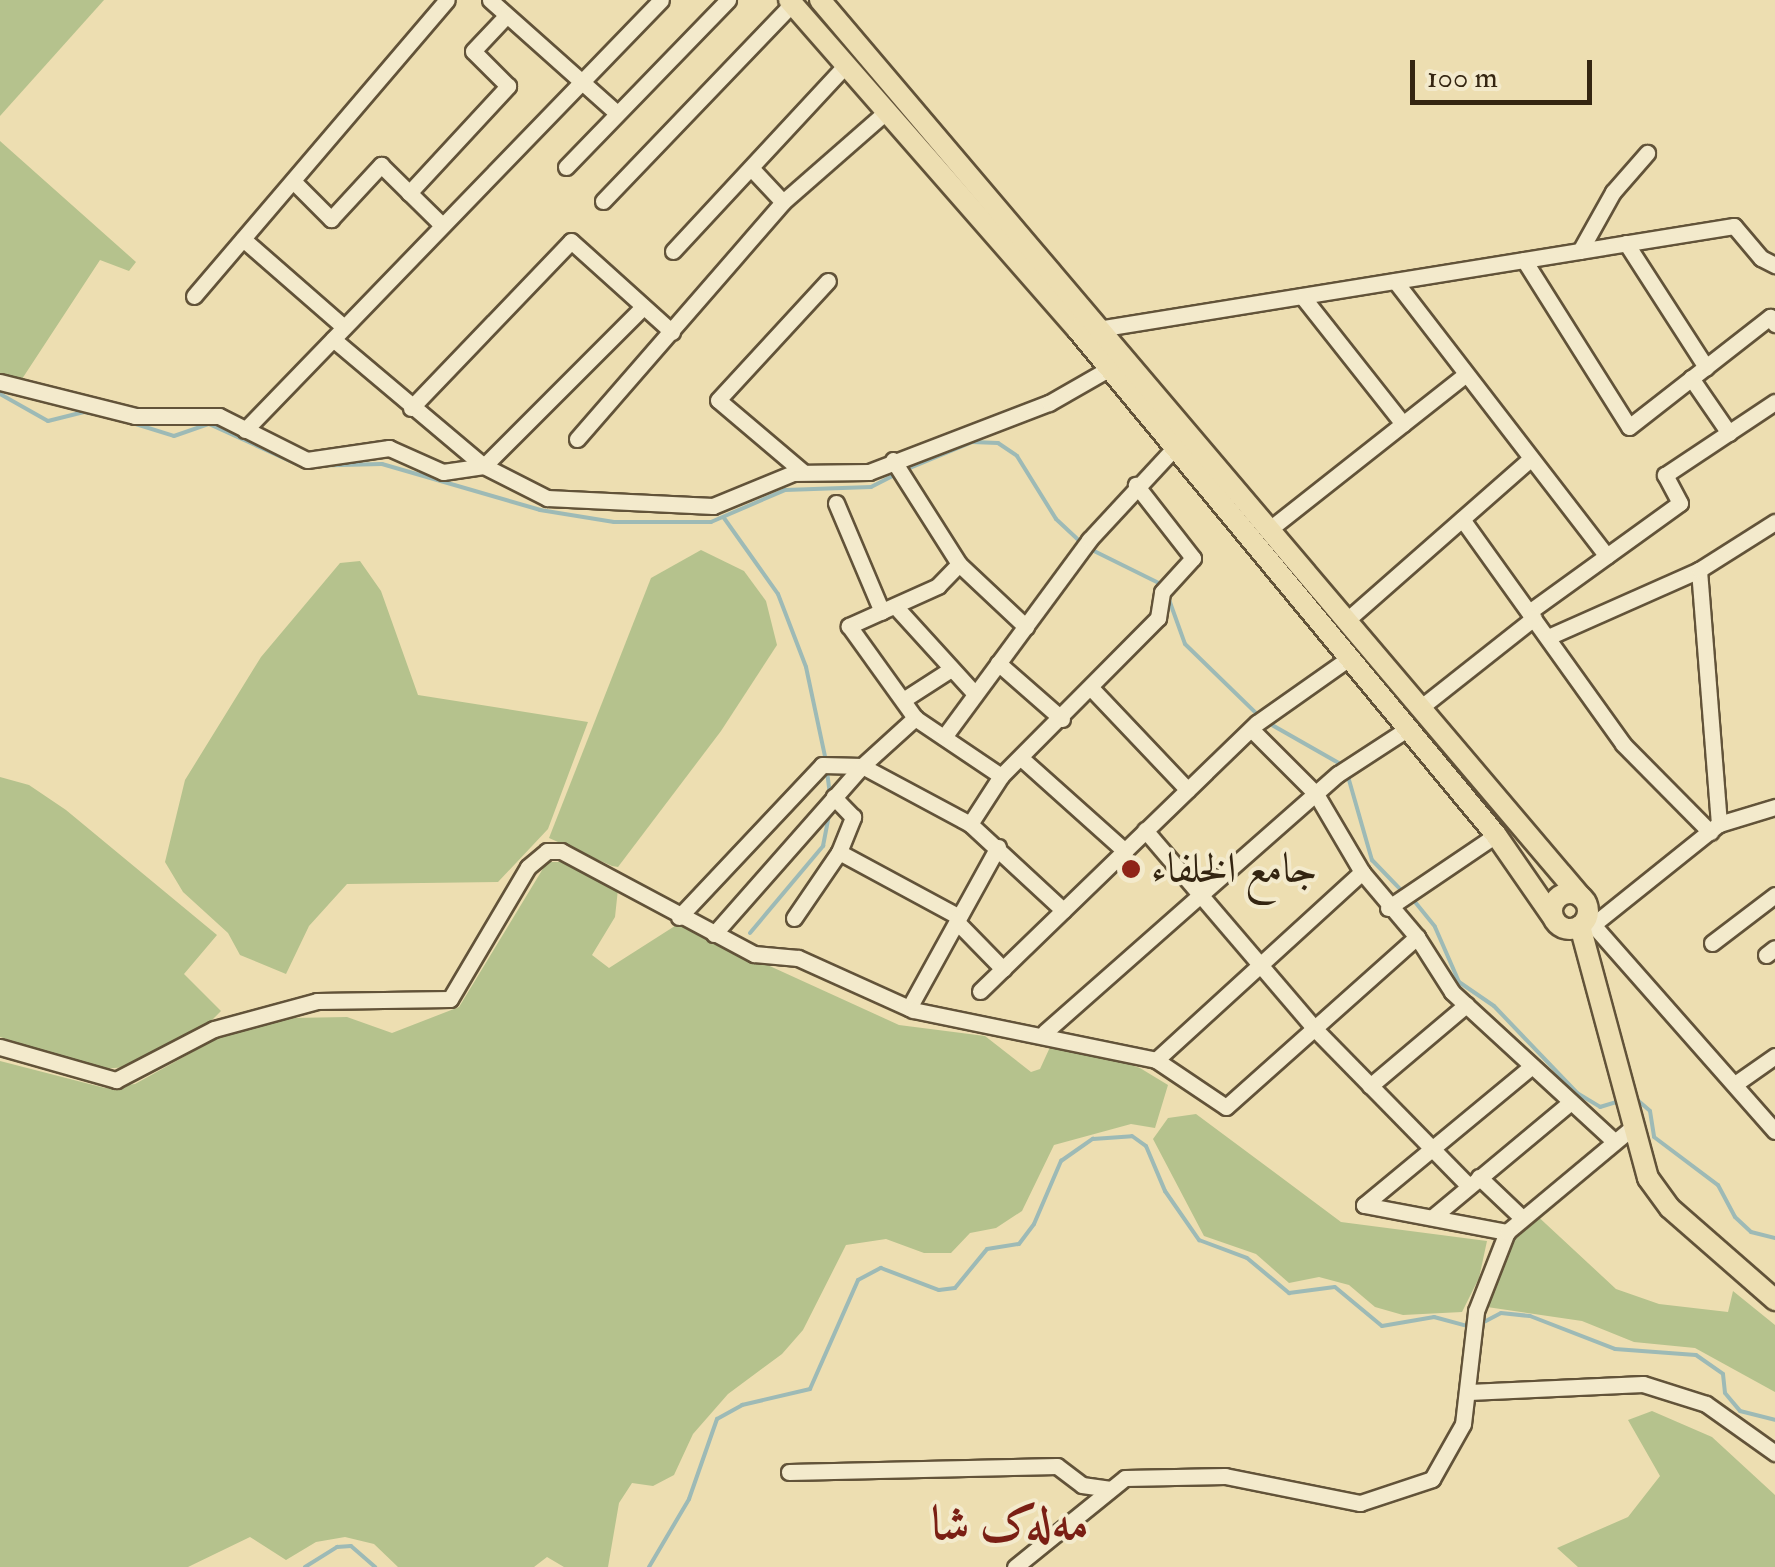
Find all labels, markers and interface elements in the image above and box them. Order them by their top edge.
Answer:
scale bar [1415,40,1598,102]
text: 100 m [1427,59,1498,96]
place label: جامع الخلفاء [1151,844,1317,894]
marker: جامع الخلفاء [1120,858,1142,880]
district label: مەلەک شا [931,1496,1089,1554]

